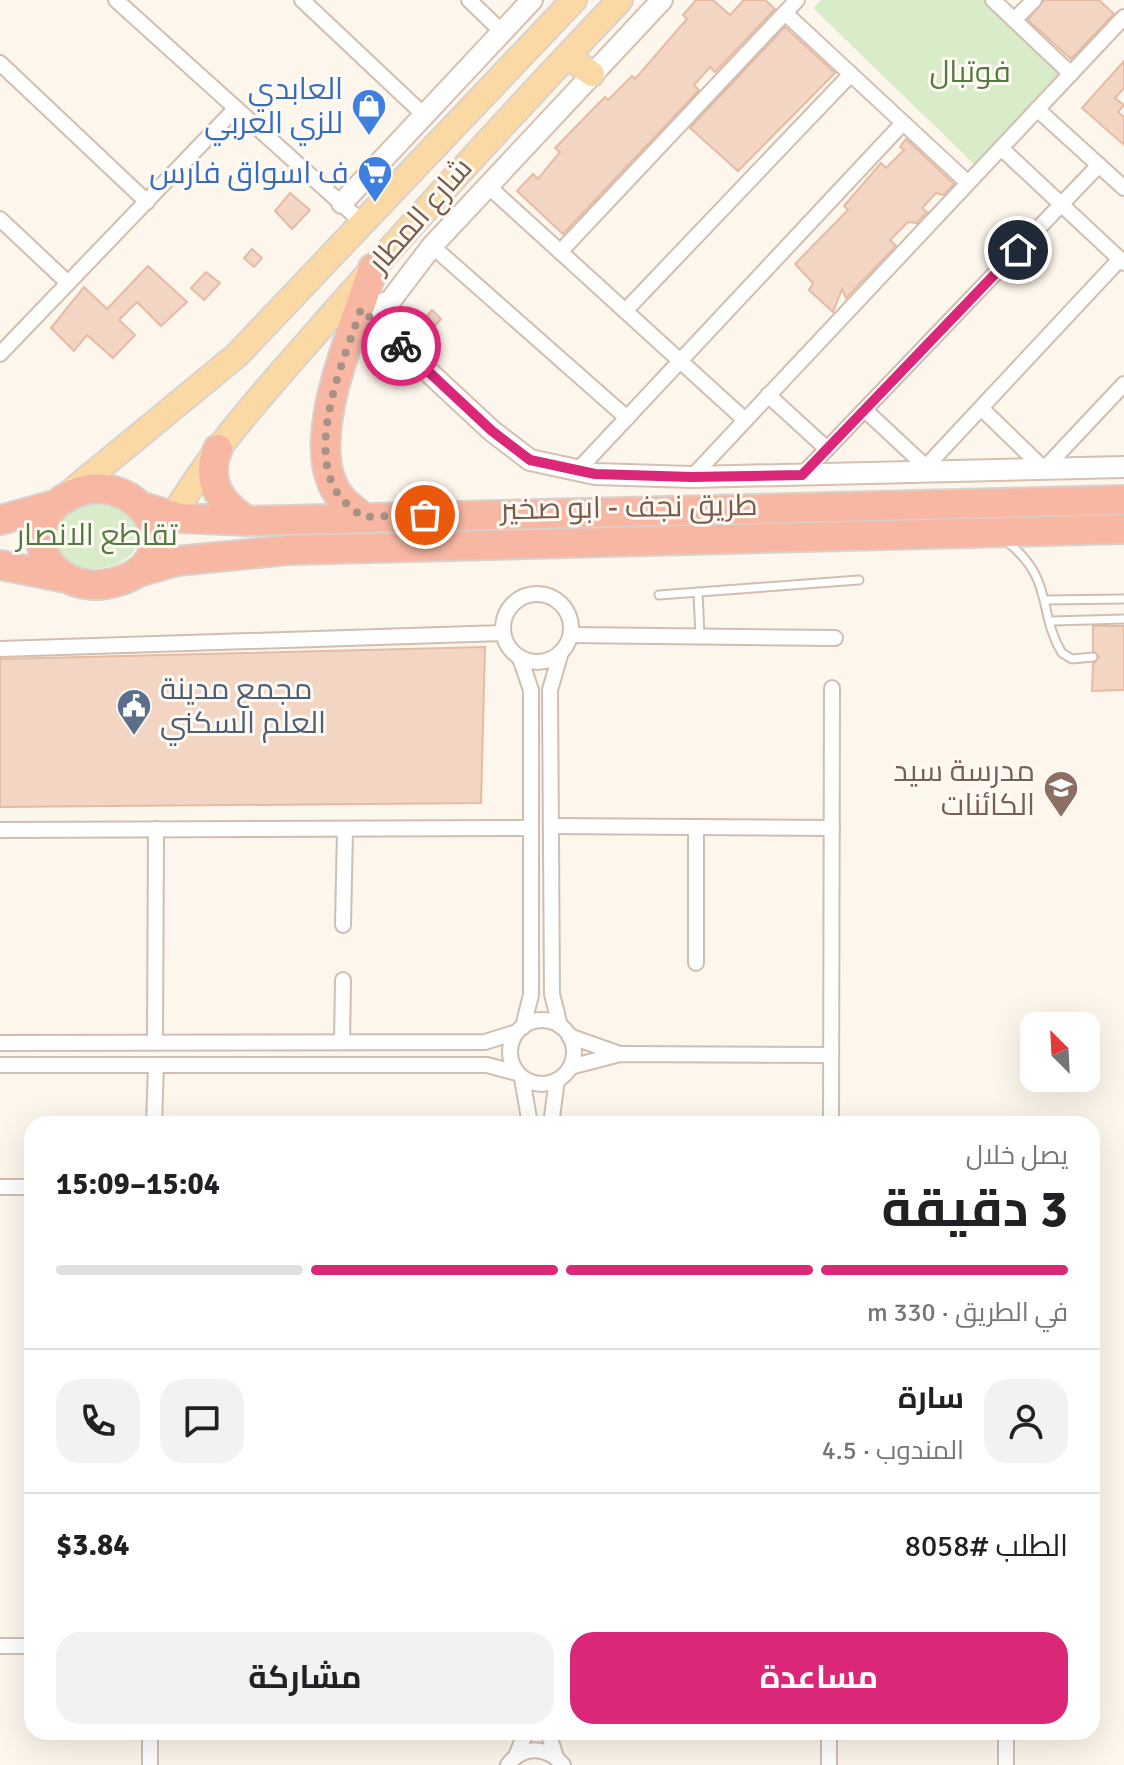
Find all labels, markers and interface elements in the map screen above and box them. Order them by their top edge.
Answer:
park label: فوتبال [929,54,1011,91]
place label: العابدي للزي العربي [204,71,343,146]
shop icon: العابدي للزي العربي [350,87,388,137]
street label: شارع المطار [359,150,481,283]
supermarket icon: ف اسواق فارس [356,154,394,204]
place label: ف اسواق فارس [149,155,349,192]
pin [984,216,1052,284]
icon: home [996,228,1040,272]
courier [361,306,441,386]
icon: bike [379,324,423,368]
pin [391,481,459,549]
street label: طريق نجف - ابو صخير [498,487,758,528]
icon: bag [403,493,447,537]
park label: تقاطع الانصار [14,517,178,555]
place label: مجمع مدينة العلم السكني [160,671,326,746]
public building icon: مجمع مدينة العلم السكني [115,687,153,737]
place label: مدرسة سيد الكائنات [893,753,1035,824]
school or university icon: مدرسة سيد الكائنات [1042,769,1080,819]
north arrow [1020,1012,1100,1092]
map controls [1020,1012,1100,1092]
text: يصل خلال [966,1140,1068,1172]
text: 15:04–15:09 [56,1166,220,1203]
text: 3 دقيقة [881,1177,1068,1241]
text: في الطريق · 330 m [867,1297,1068,1329]
button: phone [56,1379,140,1463]
button: chat [160,1379,244,1463]
button: person [984,1379,1068,1463]
text: سارة [898,1380,964,1417]
text: المندوب · 4.5 [822,1435,964,1467]
text: $3.84 [56,1527,129,1564]
text: الطلب #8058 [905,1528,1068,1565]
button: مشاركة [56,1632,554,1724]
button: مساعدة [570,1632,1068,1724]

